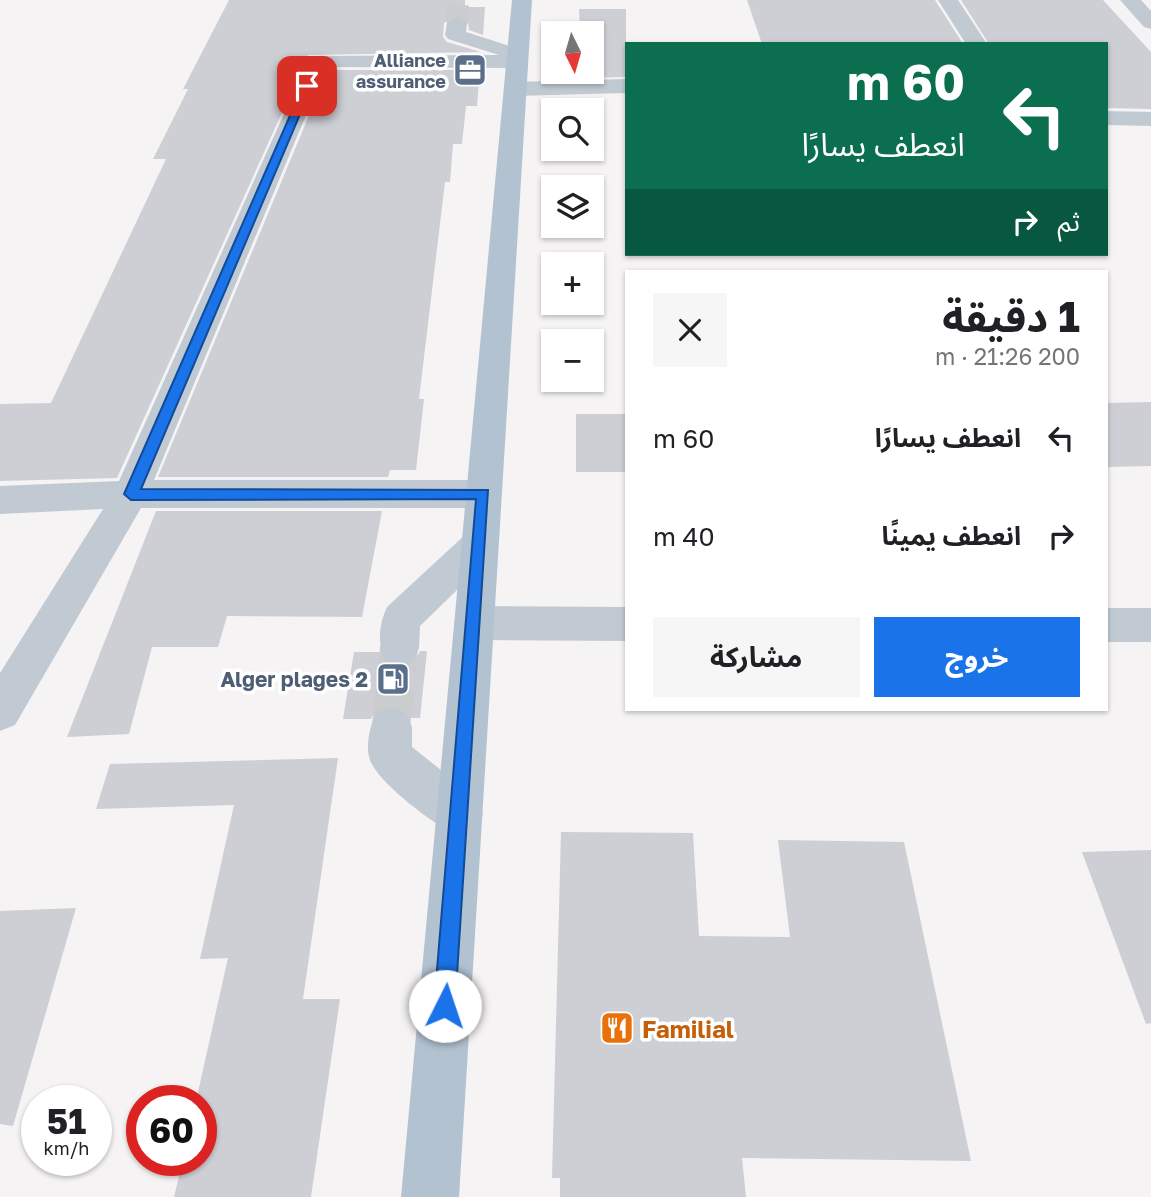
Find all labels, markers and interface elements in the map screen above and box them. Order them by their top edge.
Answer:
north arrow [541,21,604,84]
map controls [541,21,604,392]
place label: Alliance assurance [356,49,446,92]
office icon: Alliance assurance [451,51,489,89]
text: 60 m [847,52,965,111]
pin [277,56,337,116]
icon: arrive [288,67,326,105]
icon: left [989,70,1080,161]
button: search [541,98,604,161]
text: انعطف يسارًا [802,125,965,163]
button: layers [541,175,604,238]
icon: right [1006,203,1044,241]
text: ثم [1058,206,1080,237]
button: + [541,252,604,315]
text: 1 دقيقة [942,291,1080,341]
button: close [653,293,727,367]
button: − [541,329,604,392]
text: 200 m · 21:26 [935,342,1080,370]
icon: left [1042,419,1080,457]
text: انعطف يسارًا [875,422,1021,453]
text: 60 m [653,423,714,454]
icon: right [1042,517,1080,555]
text: انعطف يمينًا [882,520,1021,551]
text: 40 m [653,521,715,552]
button: مشاركة [653,617,860,697]
button: خروج [874,617,1080,697]
fuel station icon: Alger plages 2 [374,660,412,698]
place label: Alger plages 2 [220,666,368,692]
position arrow [408,969,482,1043]
restaurant icon: Familial [598,1009,636,1047]
place label: Familial [642,1014,734,1043]
speed limit sign: 60 [126,1085,217,1176]
text: 51 [47,1100,86,1142]
text: km/h [44,1137,89,1159]

